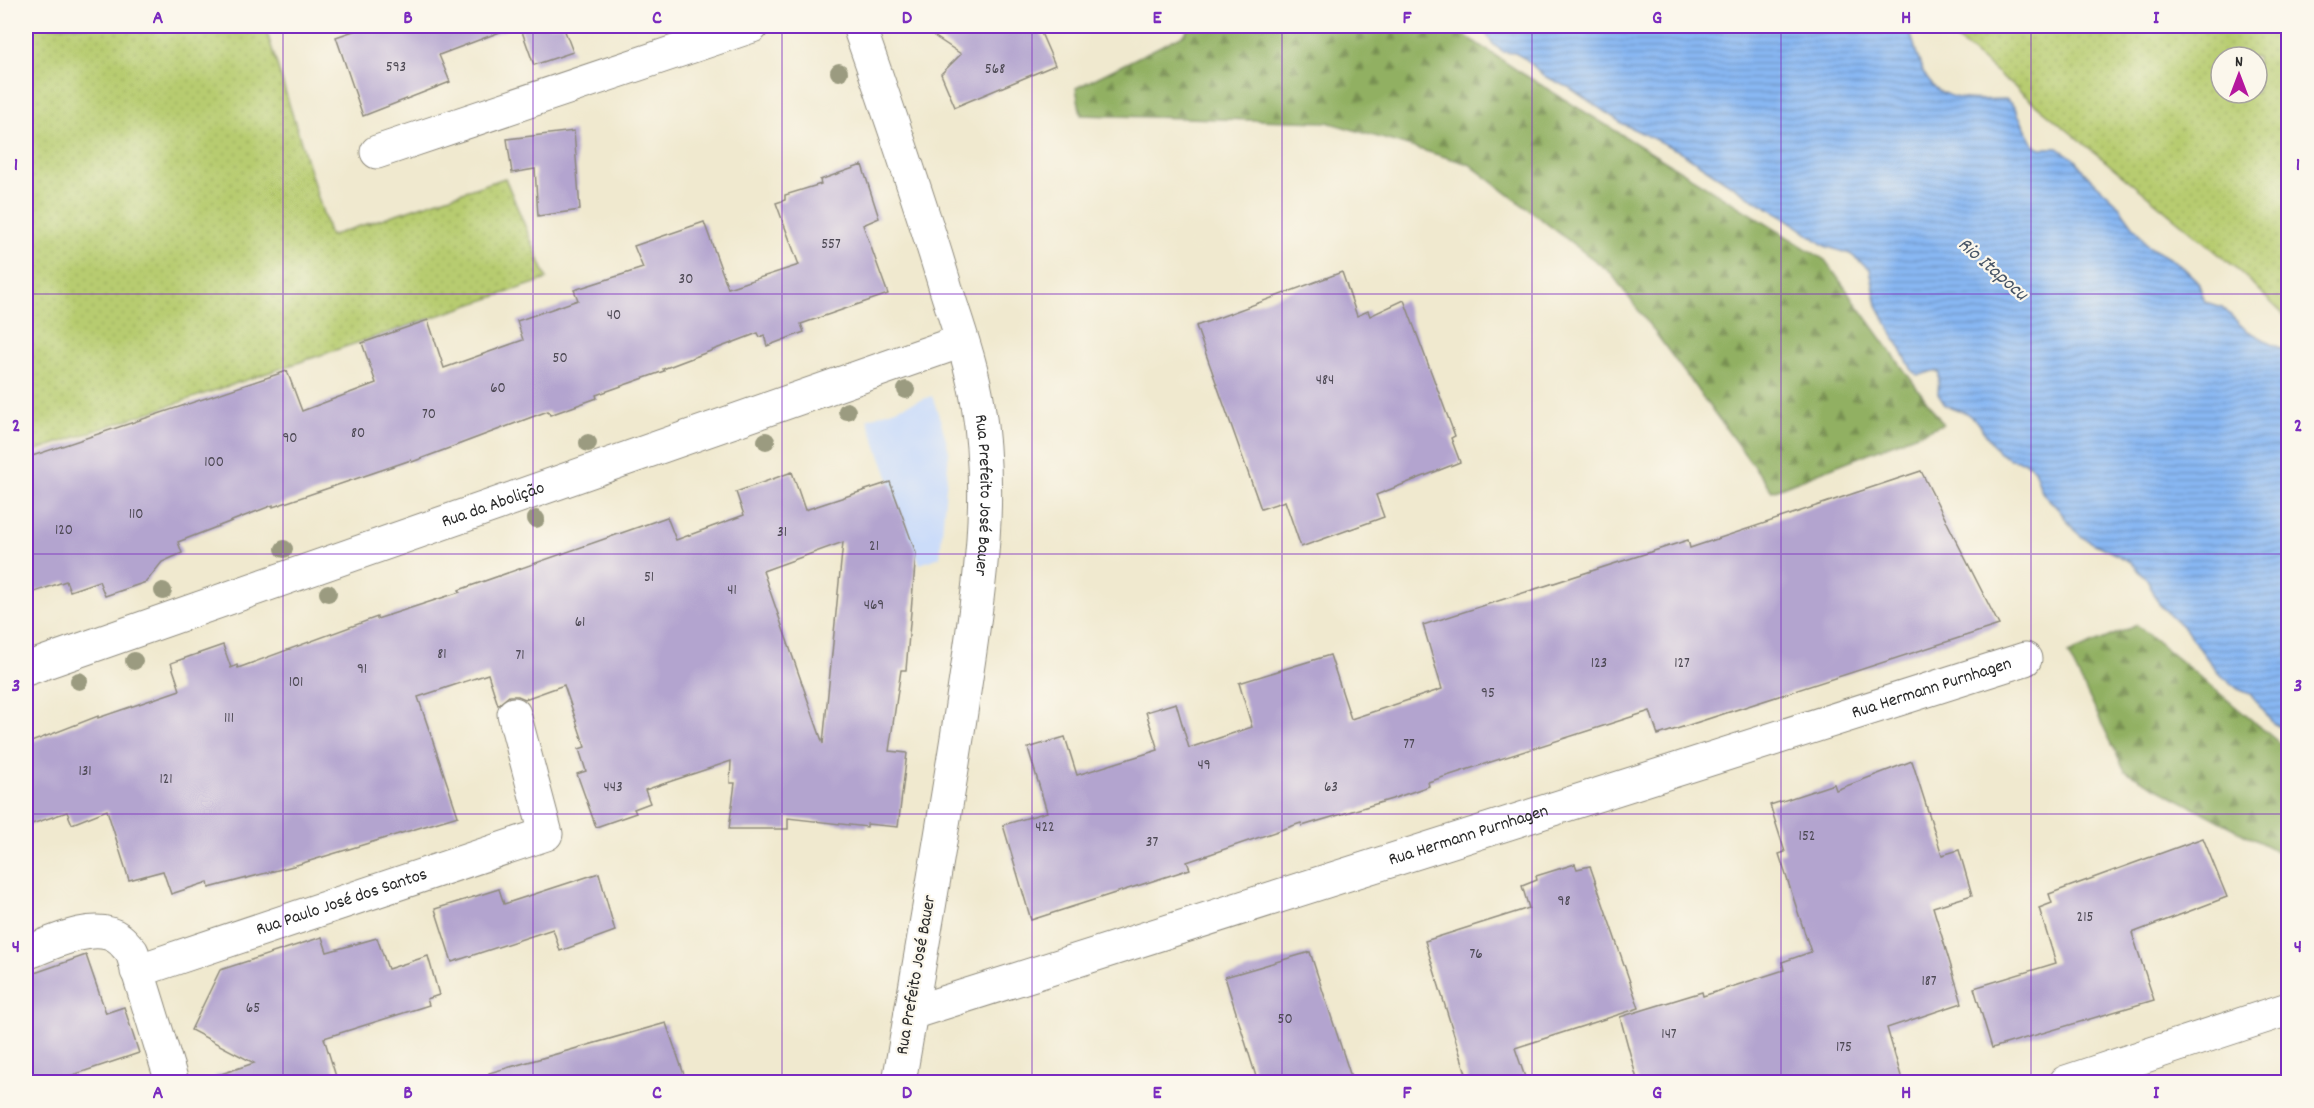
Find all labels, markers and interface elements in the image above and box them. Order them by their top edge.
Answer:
text: A [153,5,164,33]
text: B [403,5,413,33]
text: C [652,5,662,33]
text: D [902,5,913,33]
text: E [1152,5,1162,33]
text: F [1403,5,1413,33]
text: G [1652,5,1662,33]
text: H [1901,5,1911,33]
text: I [2153,5,2160,33]
north arrow [2209,45,2269,105]
text: N [2235,51,2243,74]
house number: 593 [386,57,406,79]
house number: 568 [985,59,1005,81]
text: 1 [14,152,18,180]
text: 1 [2296,152,2300,180]
water label: Rio Itapocu [1951,232,2034,309]
house number: 557 [821,234,841,256]
house number: 30 [679,269,693,291]
house number: 40 [607,305,621,327]
house number: 50 [552,348,568,370]
house number: 484 [1316,370,1334,392]
house number: 60 [490,378,506,400]
house number: 70 [422,404,436,426]
text: 2 [12,413,20,441]
street label: Rua Prefeito José Bauer [967,413,997,577]
text: 2 [2294,413,2302,441]
house number: 80 [351,423,365,445]
house number: 90 [282,428,298,450]
house number: 100 [204,452,224,474]
street label: Rua da Abolição [438,476,548,535]
house number: 110 [129,504,143,526]
house number: 120 [55,520,73,542]
house number: 31 [777,522,787,544]
house number: 21 [869,536,879,558]
house number: 51 [644,567,654,589]
house number: 41 [727,580,737,602]
house number: 469 [864,595,884,617]
house number: 61 [575,612,585,634]
house number: 81 [437,644,447,666]
house number: 71 [515,645,525,667]
street label: Rua Hermann Purnhagen [1849,652,2015,726]
house number: 123 [1591,653,1607,675]
house number: 127 [1674,653,1690,675]
house number: 91 [357,659,367,681]
house number: 101 [289,672,303,694]
text: 3 [12,673,20,701]
text: 3 [2294,673,2302,701]
house number: 95 [1481,683,1495,705]
house number: 111 [224,708,234,730]
house number: 77 [1403,734,1415,756]
house number: 49 [1197,755,1211,777]
house number: 131 [78,761,92,783]
house number: 121 [159,769,173,791]
house number: 443 [603,777,623,799]
house number: 63 [1324,777,1338,799]
street label: Rua Hermann Purnhagen [1385,799,1552,873]
house number: 422 [1035,817,1055,839]
house number: 152 [1799,826,1815,848]
house number: 37 [1146,832,1158,854]
street label: Rua Paulo José dos Santos [253,862,431,943]
house number: 98 [1558,891,1570,913]
street label: Rua Prefeito José Bauer [891,893,943,1057]
house number: 215 [2077,907,2093,929]
text: 4 [12,934,20,962]
text: 4 [2294,934,2302,962]
house number: 76 [1469,944,1483,966]
house number: 187 [1921,971,1937,993]
house number: 65 [246,998,260,1020]
house number: 50 [1277,1009,1293,1031]
house number: 147 [1661,1024,1677,1046]
house number: 175 [1836,1037,1852,1059]
text: A [153,1080,164,1108]
text: B [403,1080,413,1108]
text: C [652,1080,662,1108]
text: D [902,1080,913,1108]
text: E [1152,1080,1162,1108]
text: F [1403,1080,1413,1108]
text: G [1652,1080,1662,1108]
text: H [1901,1080,1911,1108]
text: I [2153,1080,2160,1108]

